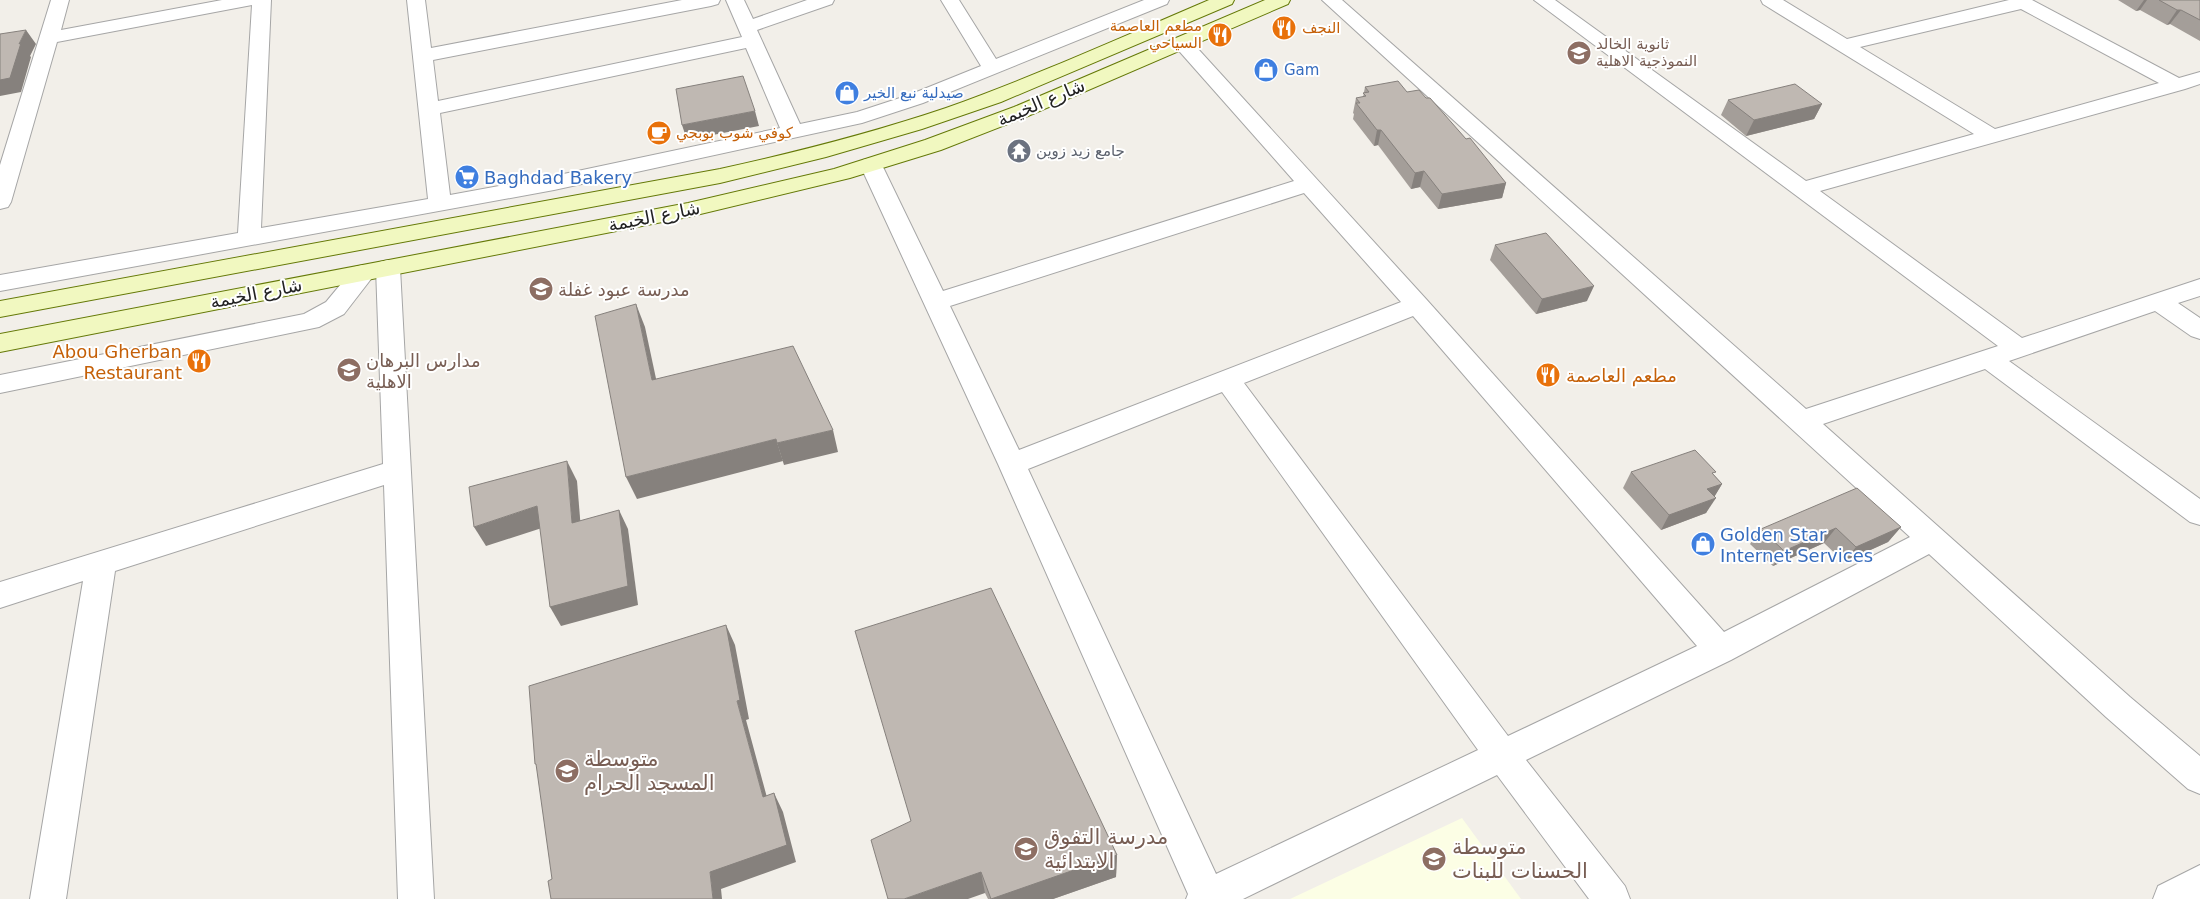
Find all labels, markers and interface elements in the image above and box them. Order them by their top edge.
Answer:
restaurant icon: النجف [1271,15,1297,41]
place label: مطعم العاصمة السياحي [1110,17,1202,53]
place label: النجف [1302,19,1340,37]
restaurant icon: مطعم العاصمة السياحي [1207,22,1233,48]
place label: ثانوية الخالد النموذجية الاهلية [1596,35,1697,70]
school or university icon: ثانوية الخالد النموذجية الاهلية [1566,40,1592,66]
shop icon: Gam [1253,57,1279,83]
place label: Gam [1284,61,1319,79]
street label: شارع الخيمة [994,74,1088,131]
shop icon: صيدلية نبع الخير [834,80,860,106]
place label: صيدلية نبع الخير [863,84,964,102]
cafe icon: كوفي شوب بوبجي [646,120,672,146]
place label: كوفي شوب بوبجي [676,124,794,143]
temple icon: جامع زيد زوين [1006,138,1032,164]
place label: جامع زيد زوين [1036,142,1125,160]
supermarket icon: Baghdad Bakery [454,164,480,190]
place label: Baghdad Bakery [484,167,632,188]
street label: شارع الخيمة [606,197,702,236]
street label: شارع الخيمة [208,274,304,313]
school or university icon: مدرسة عبود غفلة [528,276,554,302]
place label: مدرسة عبود غفلة [558,279,690,301]
place label: Abou Gherban Restaurant [52,341,182,383]
restaurant icon: Abou Gherban Restaurant [186,348,212,374]
place label: مدارس البرهان الاهلية [366,350,481,392]
school or university icon: مدارس البرهان الاهلية [336,357,362,383]
restaurant icon: مطعم العاصمة [1535,362,1561,388]
place label: مطعم العاصمة [1566,365,1677,387]
place label: Golden Star Internet Services [1720,524,1873,566]
shop icon: Golden Star Internet Services [1690,531,1716,557]
place label: متوسطة المسجد الحرام [584,747,715,795]
school or university icon: متوسطة المسجد الحرام [554,758,580,784]
place label: مدرسة التفوق الابتدائية [1044,825,1168,873]
place label: متوسطة الحسنات للبنات [1452,835,1588,883]
school or university icon: مدرسة التفوق الابتدائية [1013,836,1039,862]
school or university icon: متوسطة الحسنات للبنات [1421,846,1447,872]

